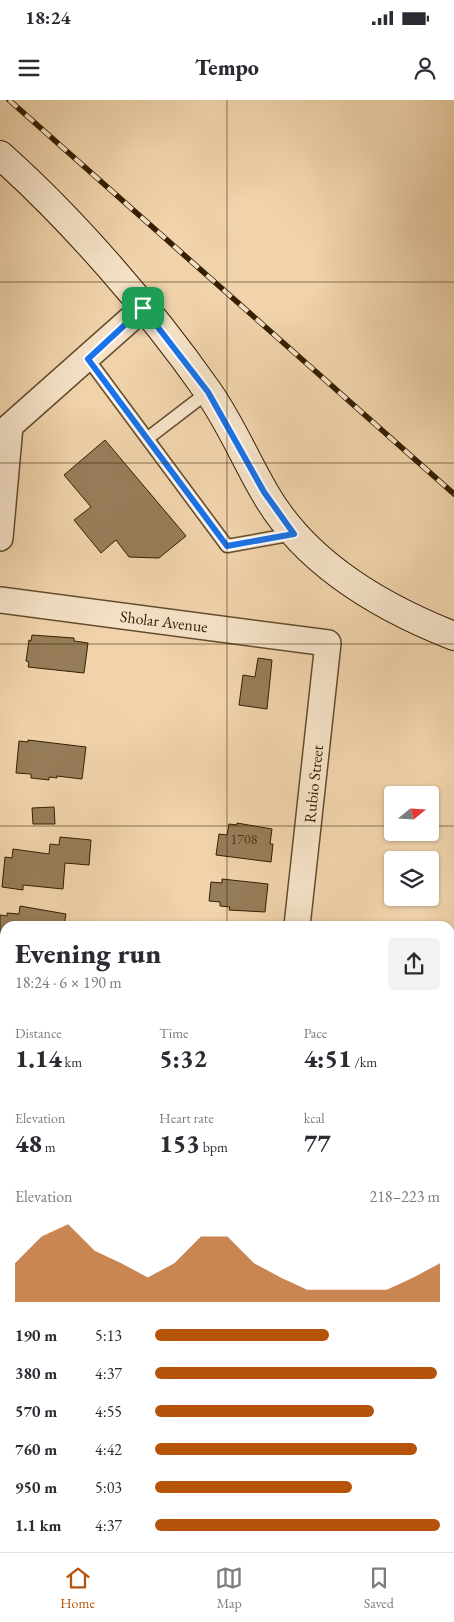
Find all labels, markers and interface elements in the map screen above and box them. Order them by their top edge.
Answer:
text: 18:24 [25,5,71,30]
text: Tempo [195,53,259,82]
icon: menu [15,54,43,82]
icon: person [411,54,439,82]
pin [122,287,164,329]
icon: arrive [129,294,157,322]
street label: Sholar Avenue [119,606,209,637]
street label: Rubio Street [299,744,328,824]
north arrow [384,786,439,841]
map controls [384,786,439,906]
house number: 1708 [231,830,258,848]
button: layers [384,851,439,906]
text: Evening run [15,935,161,971]
button: share [388,938,440,990]
text: 18:24 · 6 × 190 m [15,972,122,993]
text: Distance [15,1024,62,1042]
text: Time [159,1024,189,1042]
text: Pace [304,1024,327,1042]
text: 1.14 [15,1042,62,1074]
text: 5:32 [159,1042,207,1074]
text: 4:51 [304,1042,351,1074]
text: km [62,1053,82,1071]
text: /km [351,1053,377,1071]
text: Elevation [15,1109,65,1127]
text: Heart rate [159,1109,214,1127]
text: kcal [304,1109,325,1127]
text: 48 [15,1127,42,1159]
text: 153 [159,1127,200,1159]
text: 77 [304,1127,331,1159]
text: m [42,1138,56,1156]
text: bpm [200,1138,228,1156]
text: Elevation [15,1186,73,1207]
text: 218–223 m [369,1186,440,1207]
text: 190 m [15,1325,57,1346]
text: 5:13 [95,1325,122,1346]
text: 380 m [15,1363,57,1384]
text: 4:37 [95,1363,122,1384]
text: 570 m [15,1401,57,1422]
text: 4:55 [95,1401,122,1422]
text: 760 m [15,1439,57,1460]
text: 4:42 [95,1439,122,1460]
text: 950 m [15,1477,57,1498]
text: 5:03 [95,1477,122,1498]
text: 1.1 km [15,1515,61,1536]
text: 4:37 [95,1515,122,1536]
tab: Home [60,1564,95,1612]
tab: Map [215,1564,243,1612]
tab: Saved [364,1564,394,1612]

